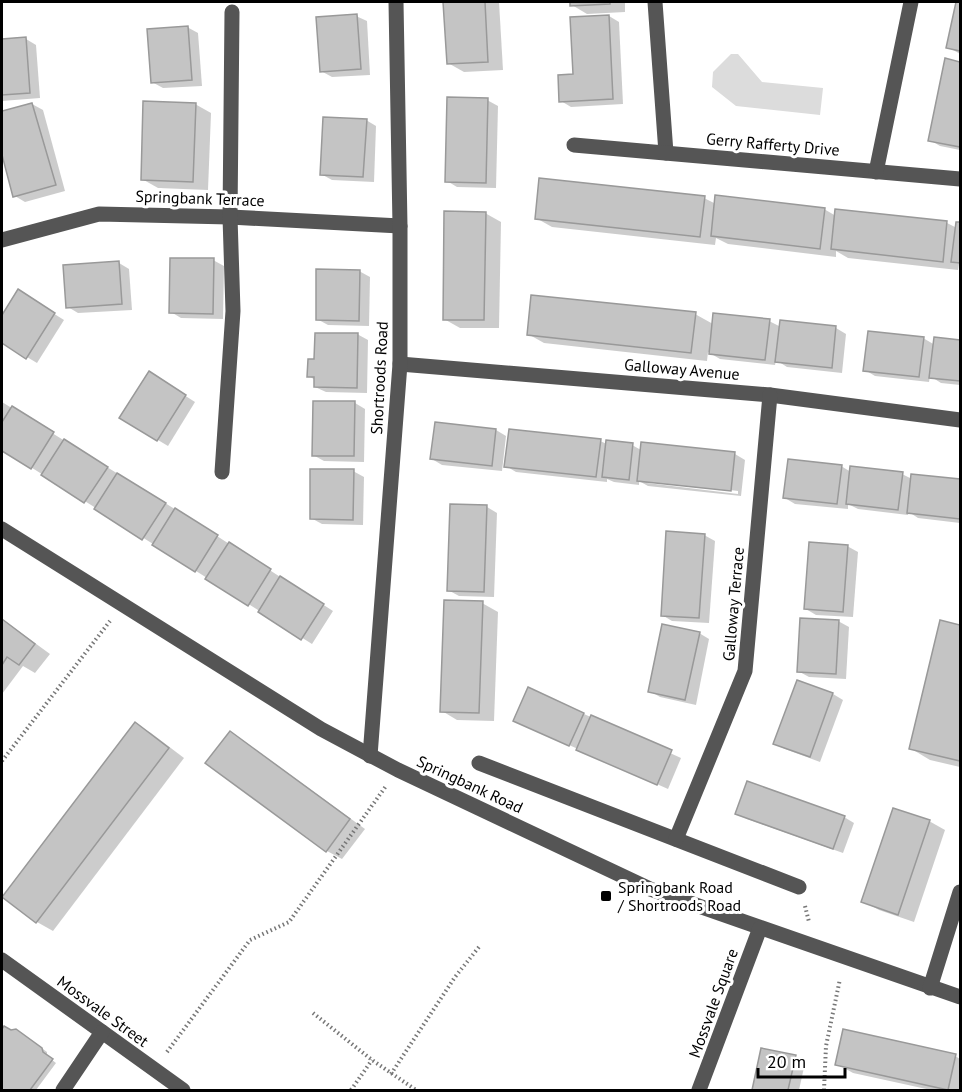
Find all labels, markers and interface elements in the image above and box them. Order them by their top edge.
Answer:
street label: Gerry Rafferty Drive [706,128,840,160]
street label: Springbank Terrace [135,186,265,210]
street label: Shortroods Road [366,321,392,435]
street label: Galloway Avenue [623,354,741,384]
street label: Galloway Terrace [718,546,748,662]
street label: Springbank Road [414,751,526,817]
place label: Springbank Road / Shortroods Road [617,877,741,915]
marker: Springbank Road / Shortroods Road [599,889,613,903]
street label: Mossvale Square [684,946,742,1060]
street label: Mossvale Street [53,971,153,1051]
scale bar [758,1041,845,1079]
text: 20 m [767,1050,806,1073]

